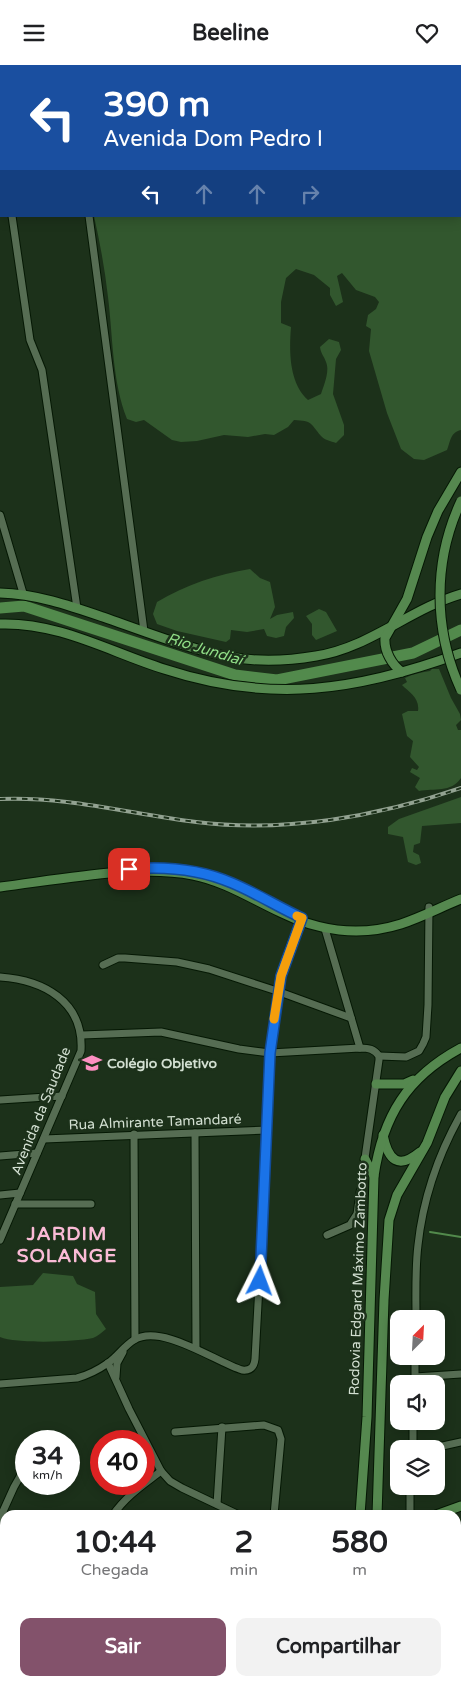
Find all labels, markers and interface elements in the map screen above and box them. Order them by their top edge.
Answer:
icon: menu [20,19,48,47]
icon: heart [413,19,441,47]
text: Beeline [192,20,269,46]
text: 390 m [103,84,210,126]
icon: left [20,85,85,150]
text: Avenida Dom Pedro I [103,126,323,152]
icon: left [137,180,165,208]
icon: ahead [190,180,218,208]
icon: ahead [243,180,271,208]
icon: right [296,180,324,208]
water label: Rio Jundiaí [165,629,248,670]
pin [108,848,150,890]
icon: arrive [115,855,143,883]
street label: Avenida da Saudade [8,1045,74,1177]
school or university icon: Colégio Objetivo [81,1052,103,1074]
place label: Colégio Objetivo [107,1055,218,1072]
street label: Rua Almirante Tamandaré [68,1110,242,1134]
street label: Rodovia Edgard Máximo Zambotto [345,1162,371,1396]
district label: JARDIM SOLANGE [17,1223,117,1267]
position arrow [233,1254,285,1306]
north arrow [390,1310,445,1365]
map controls [390,1310,445,1495]
button: sound [390,1375,445,1430]
speed limit sign: 40 [90,1430,155,1495]
button: layers [390,1440,445,1495]
text: 34 [32,1441,63,1471]
text: km/h [32,1468,63,1482]
text: 10:44 [73,1524,156,1561]
text: 2 [234,1524,253,1561]
text: 580 [331,1524,388,1561]
text: Chegada [81,1560,149,1580]
text: min [230,1560,258,1580]
text: m [352,1560,367,1580]
button: Sair [20,1618,226,1676]
button: Compartilhar [236,1618,441,1676]

